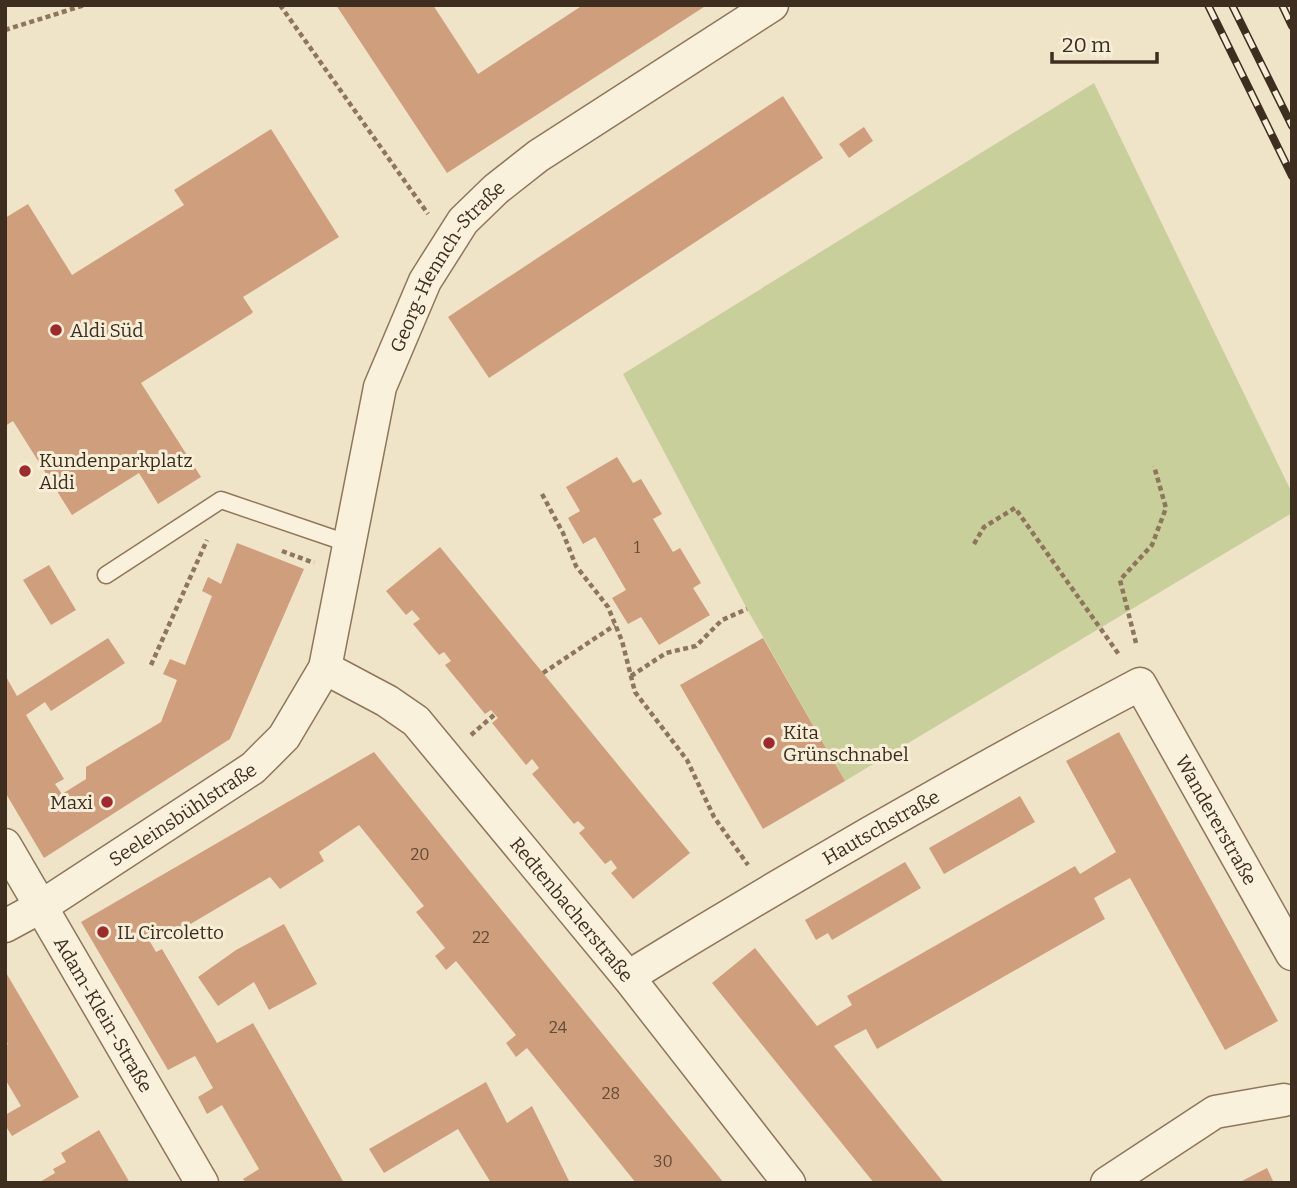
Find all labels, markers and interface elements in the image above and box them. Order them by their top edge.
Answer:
scale bar [1052,21,1157,65]
text: 20 m [1062,32,1111,58]
street label: Georg-Hennch-Straße [385,176,509,356]
place label: Aldi Süd [70,319,144,342]
marker: Aldi Süd [48,322,64,338]
place label: Kundenparkplatz Aldi [39,449,193,494]
marker: Kundenparkplatz Aldi [17,463,33,479]
house number: 1 [634,538,641,557]
place label: Kita Grünschnabel [783,721,909,766]
marker: Kita Grünschnabel [761,735,777,751]
street label: Wandererstraße [1170,751,1262,889]
street label: Seeleinsbühlstraße [105,758,261,871]
street label: Hautschstraße [819,785,943,870]
place label: Maxi [50,791,93,814]
marker: Maxi [99,794,115,810]
street label: Redtenbacherstraße [505,833,638,987]
house number: 20 [411,845,429,864]
place label: IL Circoletto [117,921,224,944]
marker: IL Circoletto [95,924,111,940]
house number: 22 [472,928,490,947]
street label: Adam-Klein-Straße [49,933,158,1096]
house number: 24 [549,1018,568,1037]
house number: 28 [602,1084,620,1103]
house number: 30 [653,1152,673,1171]

